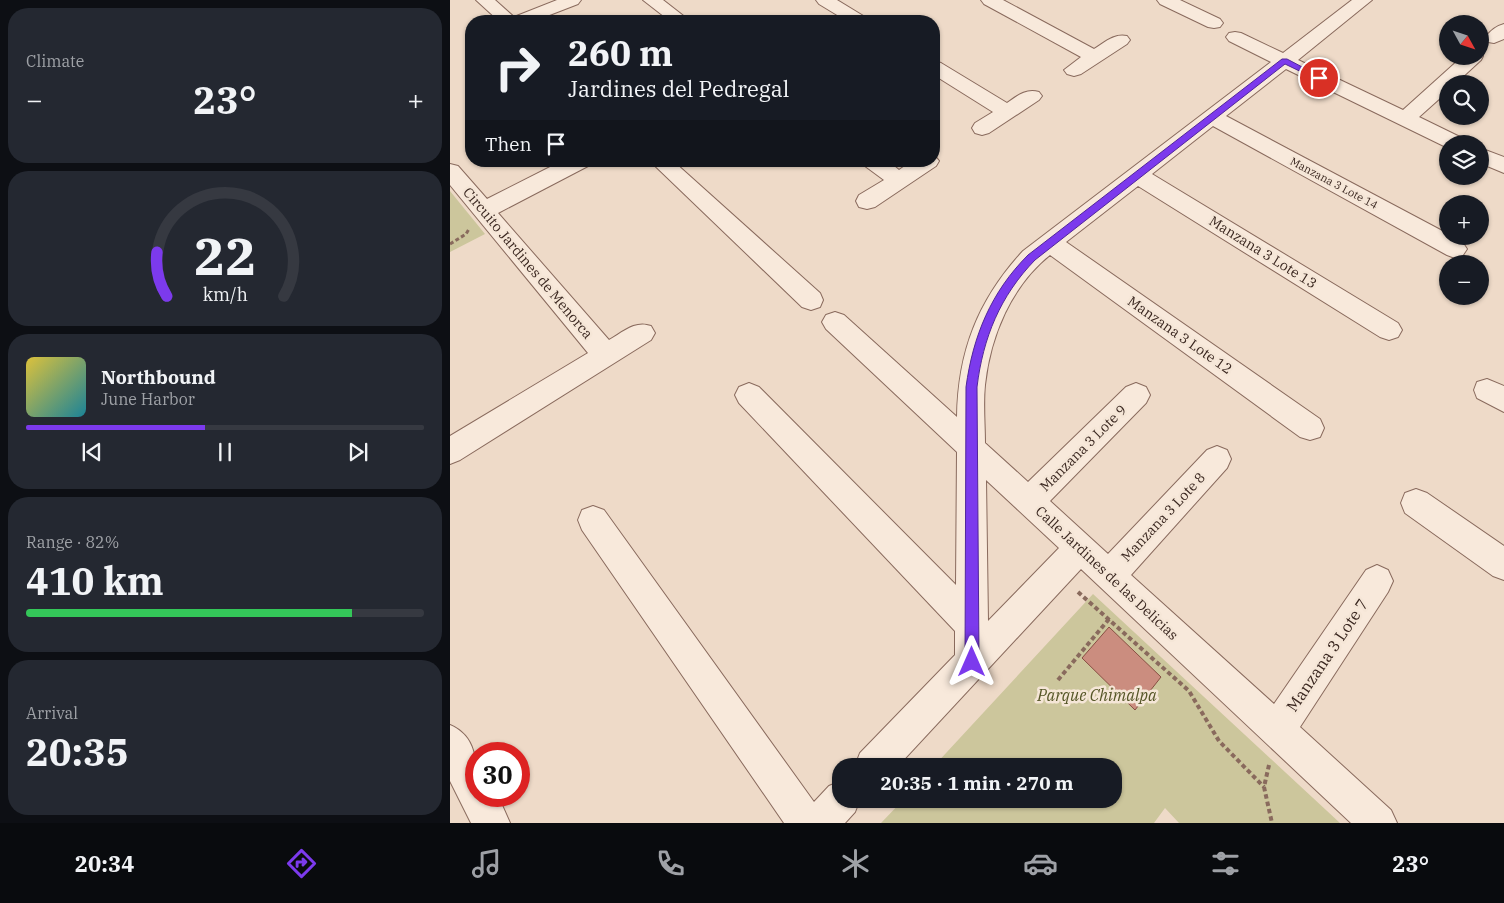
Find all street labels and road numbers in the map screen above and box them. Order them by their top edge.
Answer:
street label: Manzana 3 Lote 14 [1288,154,1381,212]
street label: Circuito Jardines de Menorca [459,183,597,343]
street label: Manzana 3 Lote 13 [1206,212,1320,292]
street label: Manzana 3 Lote 12 [1124,292,1236,378]
street label: Manzana 3 Lote 9 [1036,401,1130,495]
street label: Manzana 3 Lote 8 [1117,469,1209,565]
street label: Calle Jardines de las Delicias [1032,502,1182,644]
street label: Manzana 3 Lote 7 [1282,595,1372,715]

